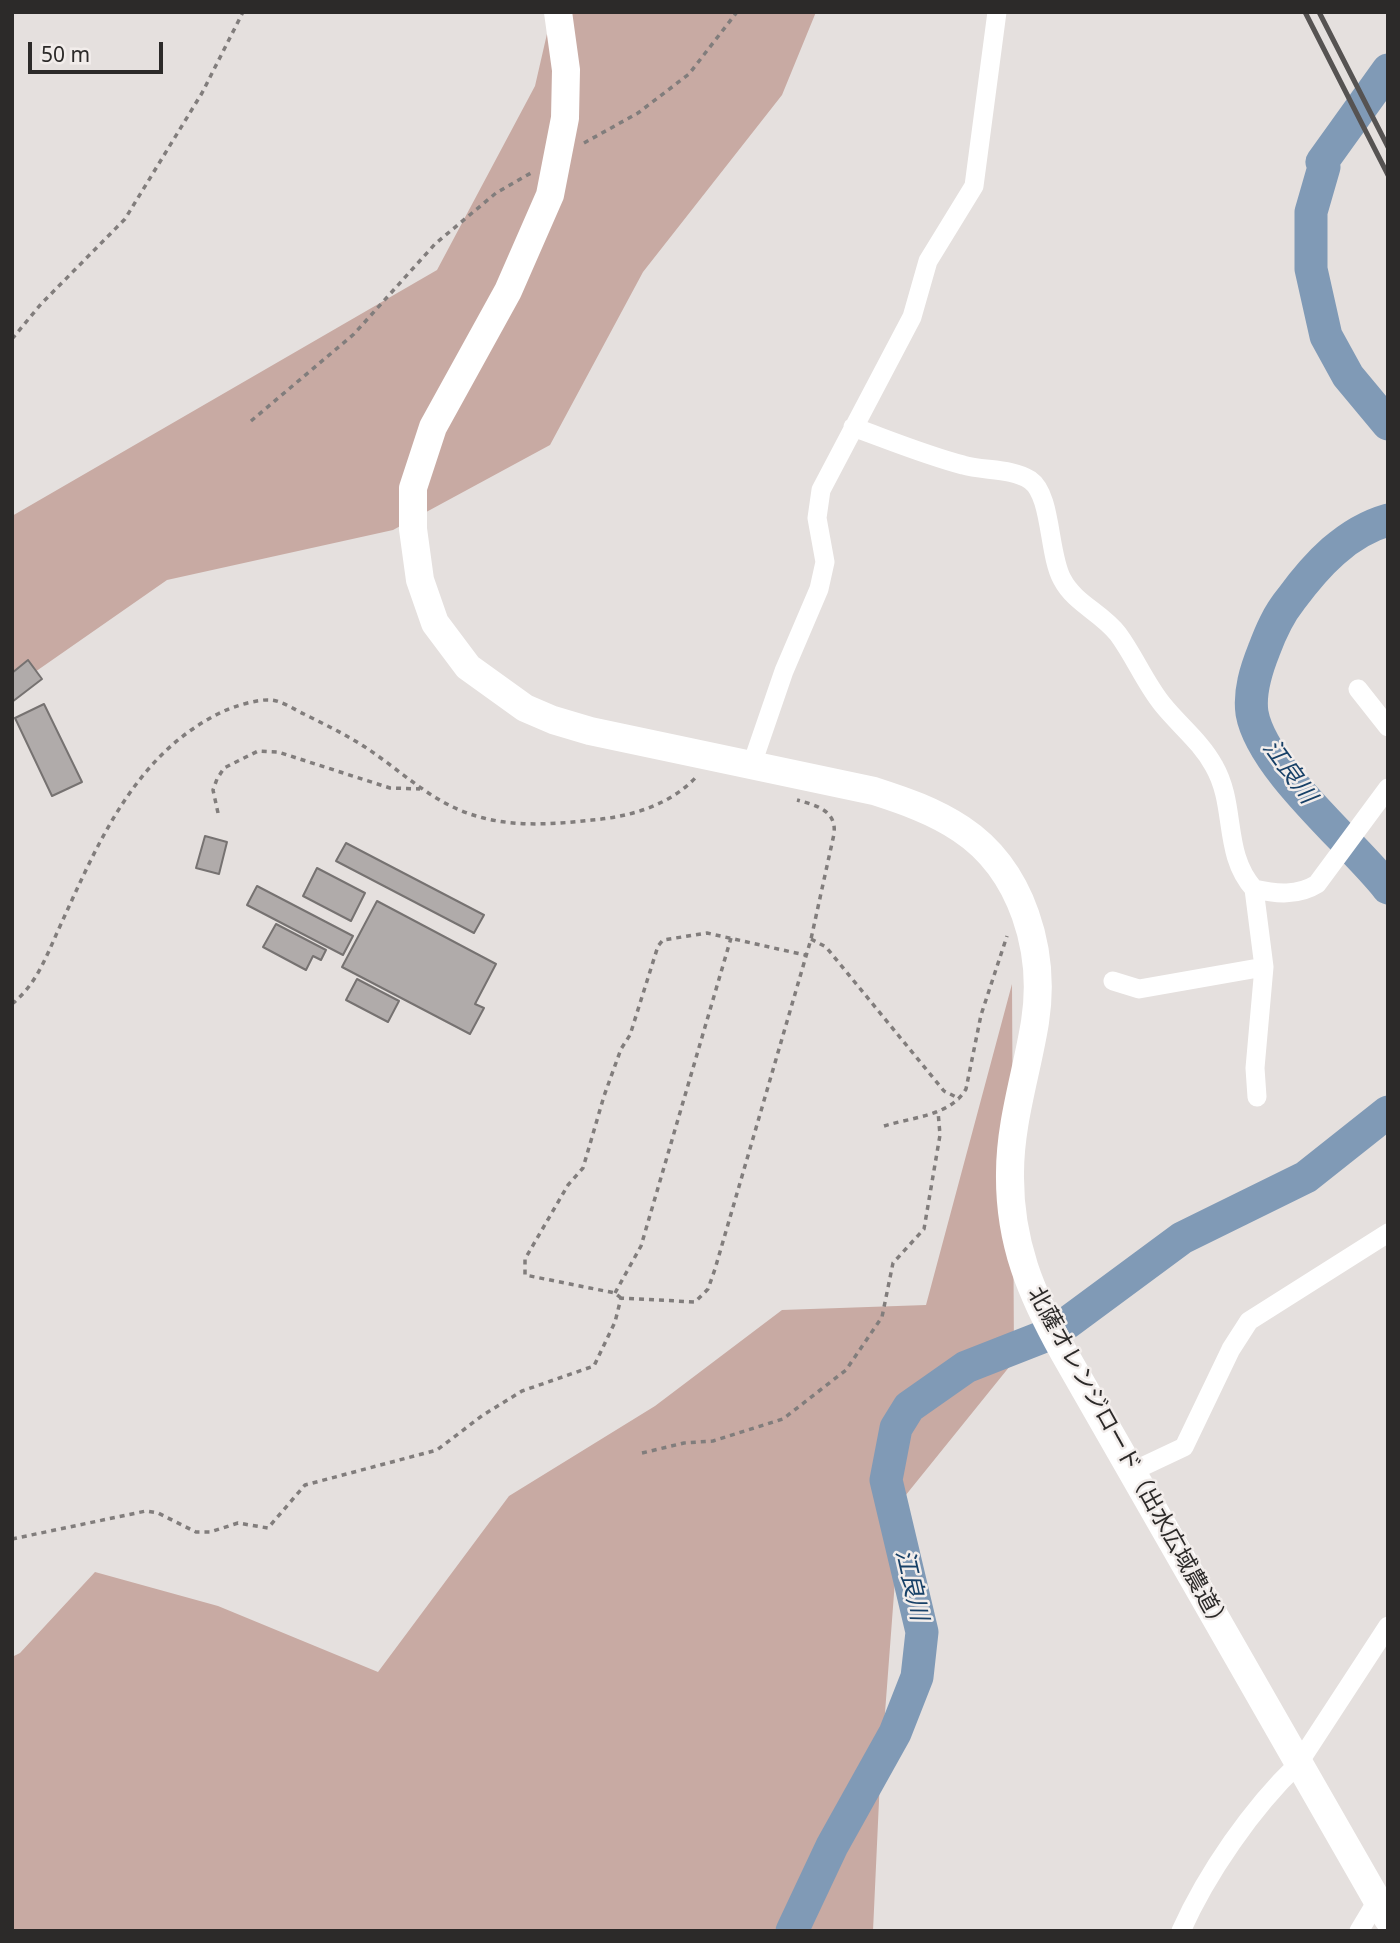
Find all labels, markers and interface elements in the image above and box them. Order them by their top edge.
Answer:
scale bar [32,28,166,72]
text: 50 m [41,40,90,68]
water label: 江良川 [1256,734,1322,810]
street label: 北薩オレンジロード（出水広域農道） [1021,1282,1235,1638]
water label: 江良川 [889,1547,933,1623]

